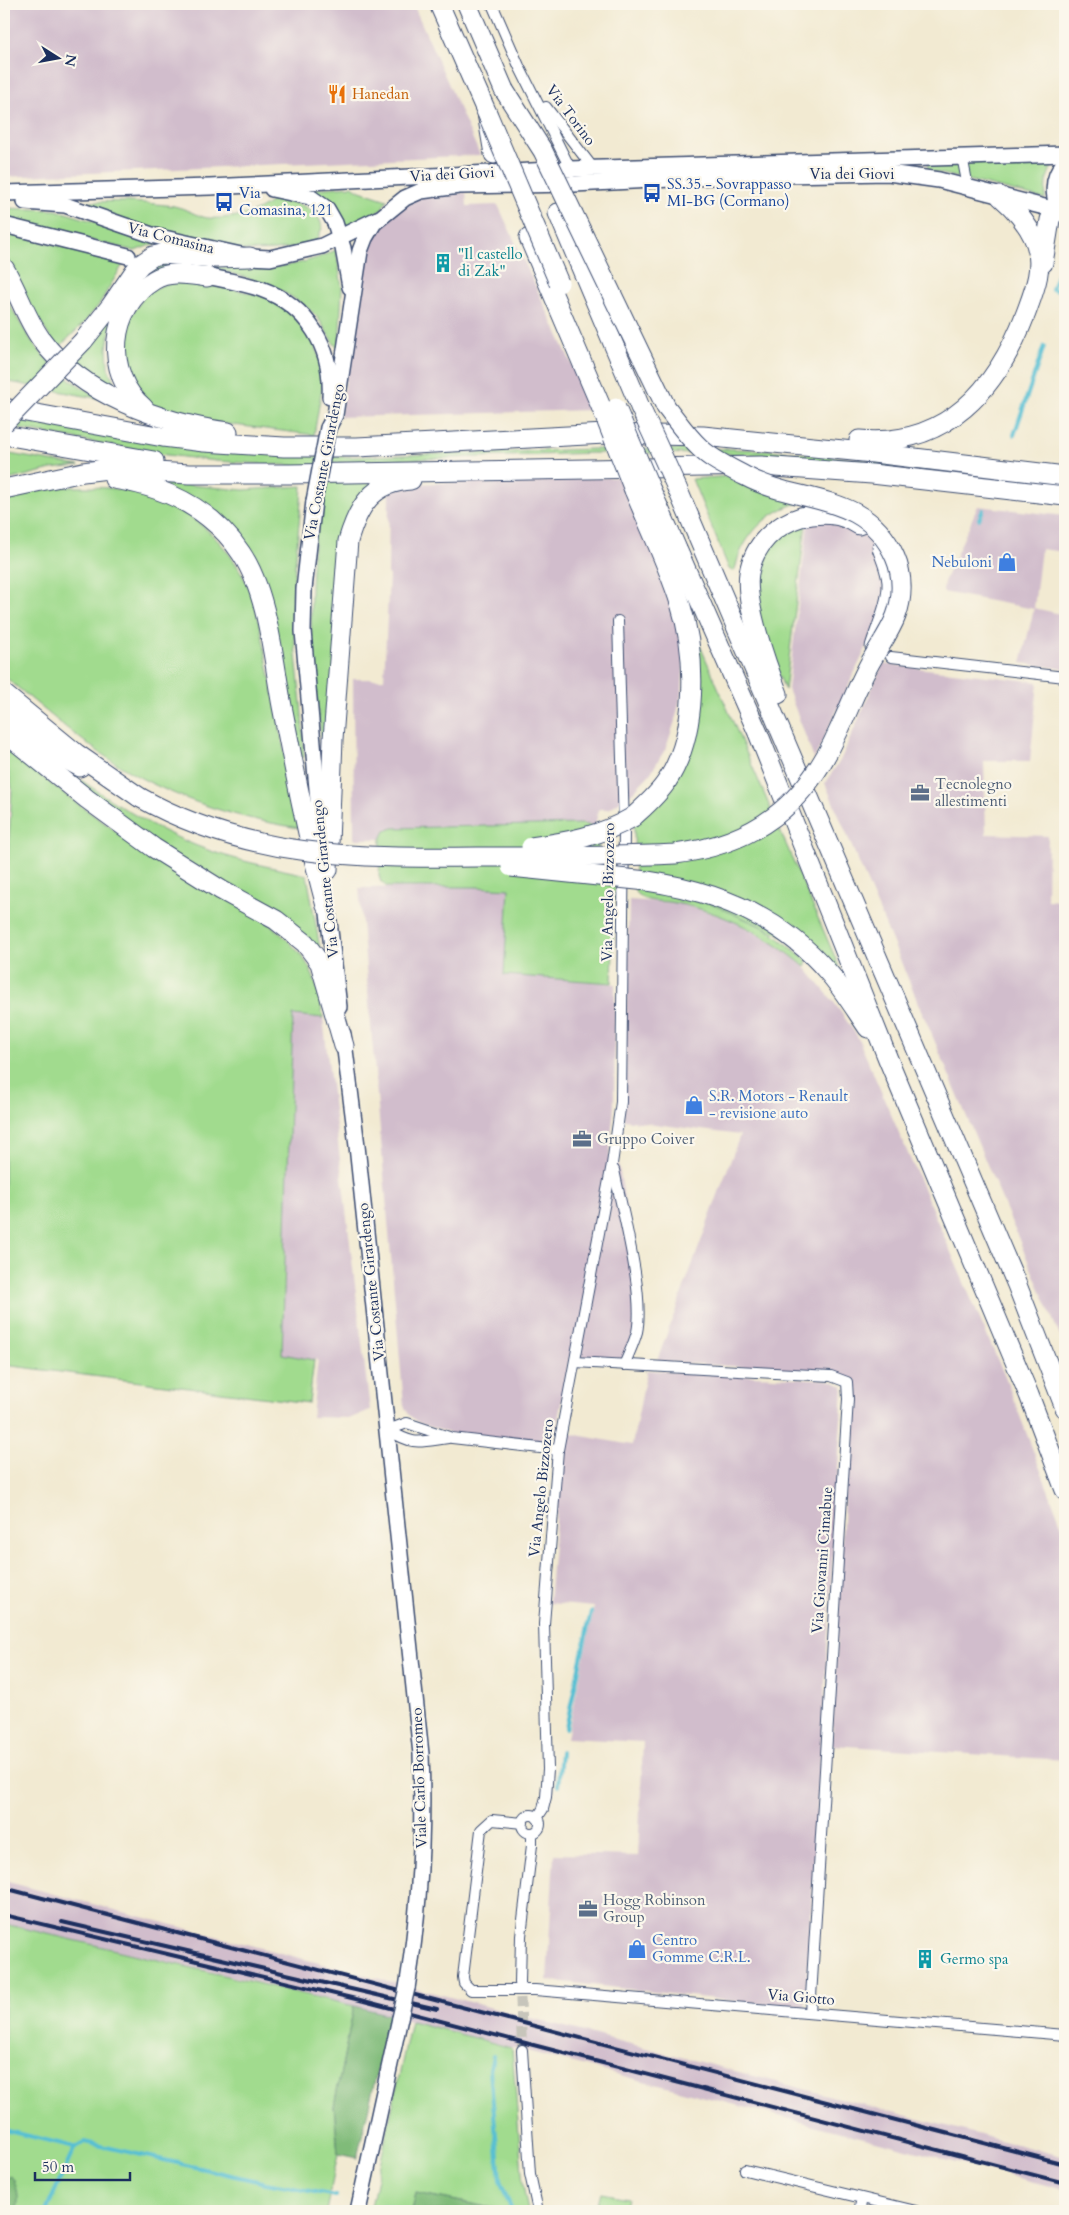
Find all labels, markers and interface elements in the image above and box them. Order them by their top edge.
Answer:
north arrow [32,32,82,82]
text: N [60,53,81,68]
street label: Via Torino [542,81,600,149]
restaurant icon: Hanedan [326,83,348,105]
place label: Hanedan [352,84,410,104]
street label: Via dei Giovi [409,162,495,186]
street label: Via dei Giovi [810,164,894,184]
place label: SS.35 - Sovrappasso MI-BG (Cormano) [667,174,792,211]
bus stop icon: SS.35 - Sovrappasso MI-BG (Cormano) [641,182,663,204]
place label: Via Comasina, 121 [239,183,333,220]
bus stop icon: Via Comasina, 121 [213,191,235,213]
street label: Via Comasina [126,218,217,259]
place label: "Il castello di Zak" [458,244,523,281]
building icon: "Il castello di Zak" [432,252,454,274]
street label: Via Costante Girardengo [299,382,349,542]
shop icon: Nebuloni [996,551,1018,573]
place label: Nebuloni [931,552,992,572]
place label: Tecnolegno allestimenti [935,774,1012,811]
office icon: Tecnolegno allestimenti [909,782,931,804]
street label: Via Costante Girardengo [307,799,343,959]
street label: Via Angelo Bizzozero [597,822,619,962]
place label: S.R. Motors - Renault - revisione auto [709,1086,848,1123]
shop icon: S.R. Motors - Renault - revisione auto [683,1094,705,1116]
office icon: Gruppo Coiver [571,1128,593,1150]
place label: Gruppo Coiver [597,1129,695,1149]
street label: Via Costante Girardengo [353,1202,389,1362]
street label: Via Angelo Bizzozero [524,1418,558,1558]
street label: Via Giovanni Cimabue [807,1486,837,1634]
street label: Viale Carlo Borromeo [407,1707,431,1849]
place label: Hogg Robinson Group [603,1890,706,1927]
office icon: Hogg Robinson Group [577,1898,599,1920]
place label: Centro Gomme C.R.L. [652,1930,751,1967]
shop icon: Centro Gomme C.R.L. [626,1938,648,1960]
building icon: Germo spa [914,1948,936,1970]
place label: Germo spa [940,1949,1009,1969]
street label: Via Giotto [766,1984,836,2010]
scale bar [35,2150,130,2182]
text: 50 m [42,2157,74,2177]

